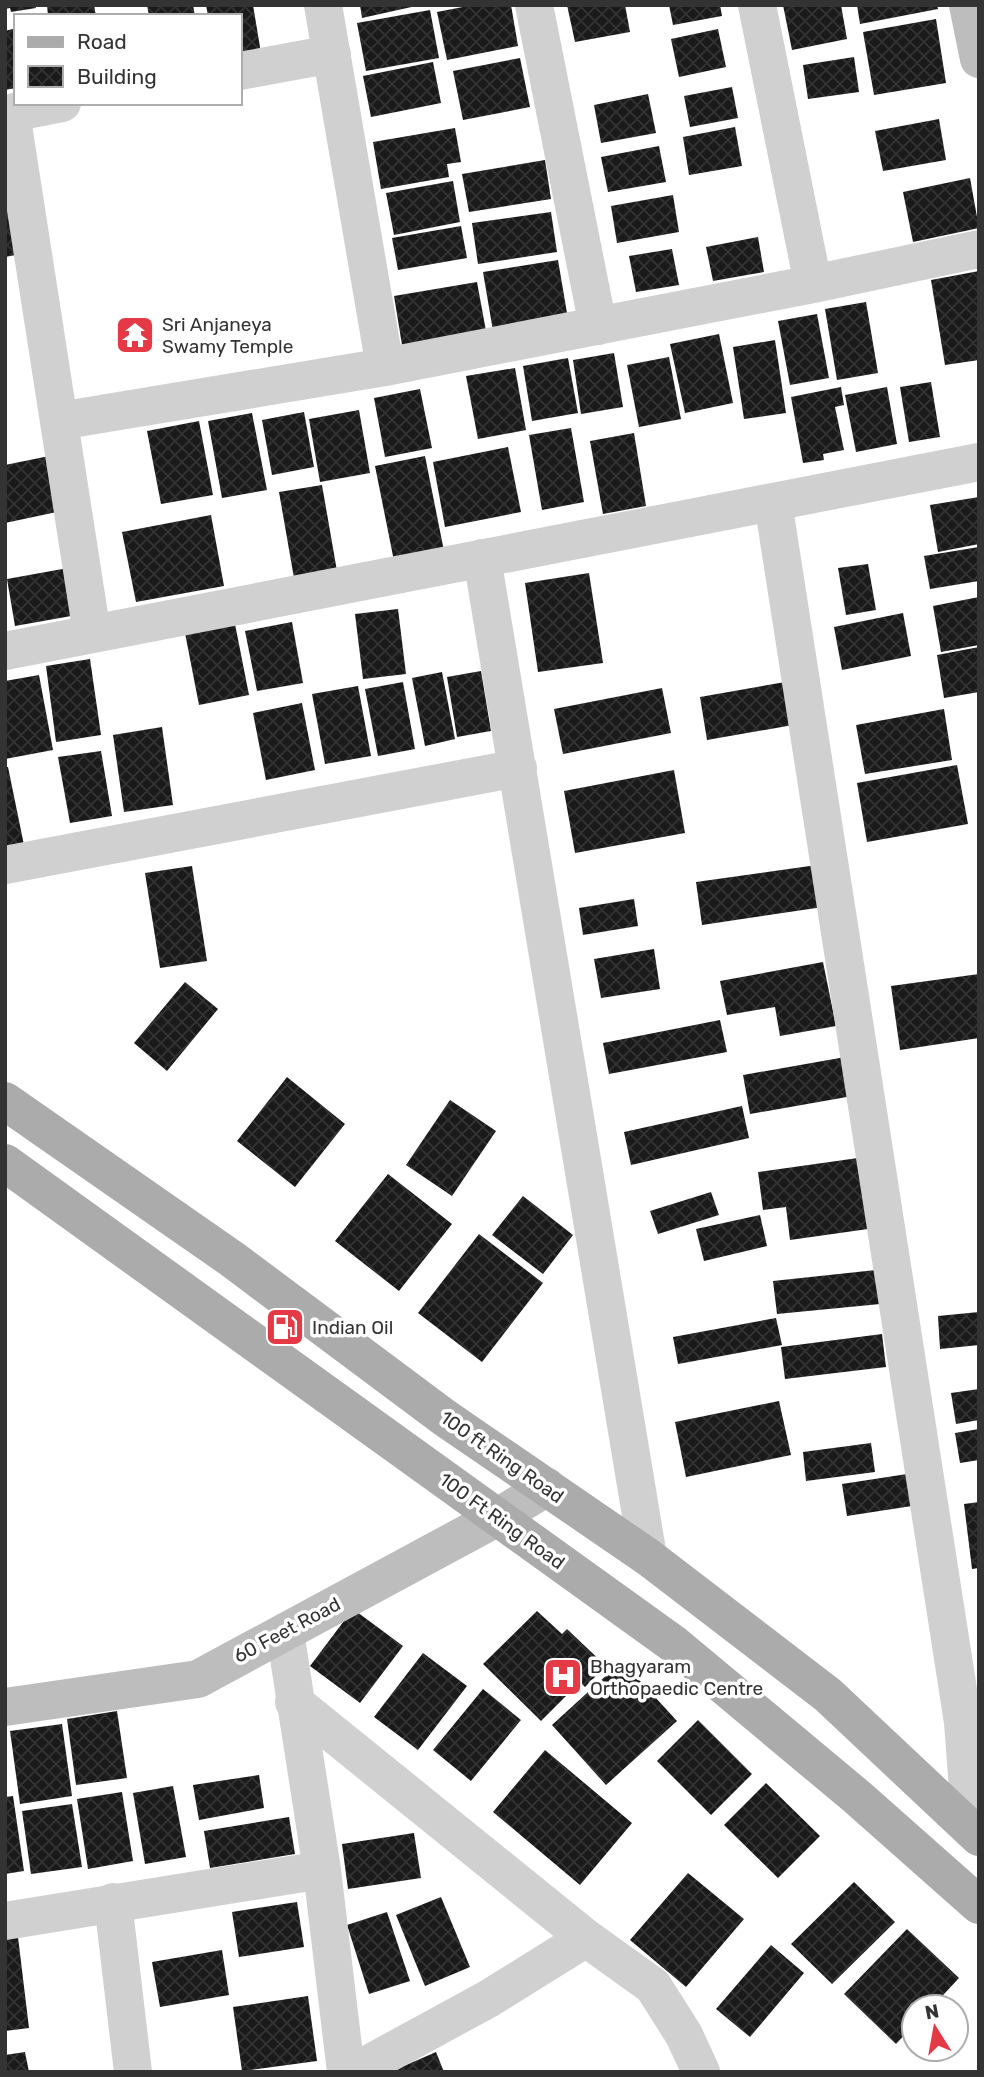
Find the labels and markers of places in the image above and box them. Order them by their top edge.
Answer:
place label: Sri Anjaneya Swamy Temple [162,313,293,358]
temple icon: Sri Anjaneya Swamy Temple [114,314,156,356]
fuel station icon: Indian Oil [264,1306,306,1348]
place label: Indian Oil [312,1316,393,1339]
place label: Bhagyaram Orthopaedic Centre [590,1655,763,1700]
hospital icon: Bhagyaram Orthopaedic Centre [542,1656,584,1698]

